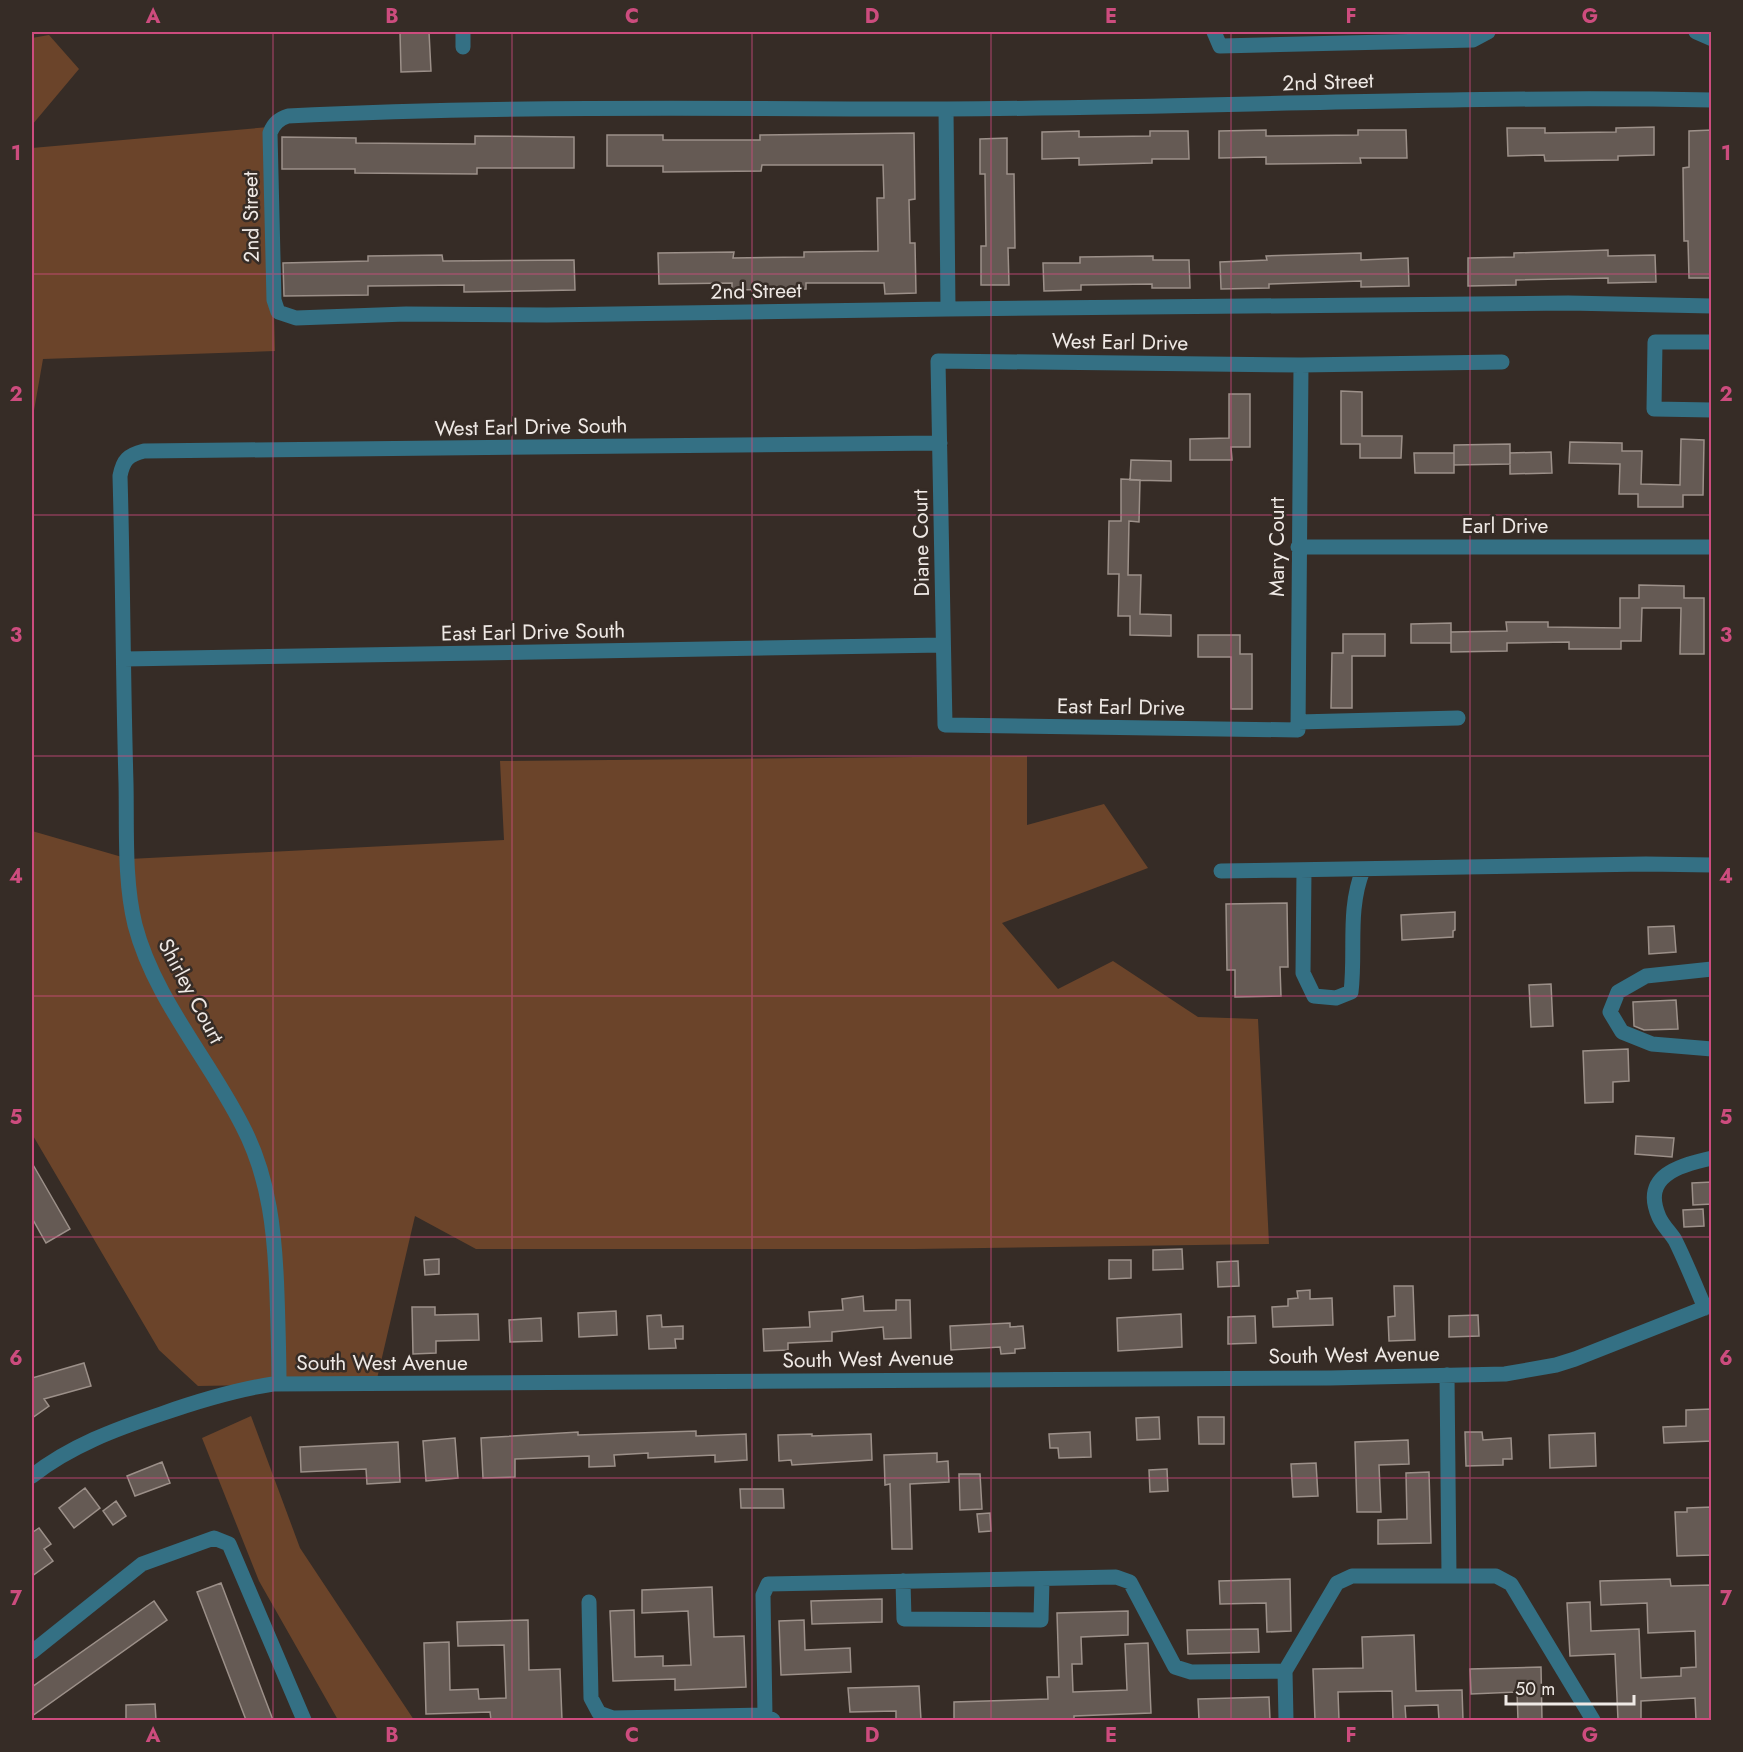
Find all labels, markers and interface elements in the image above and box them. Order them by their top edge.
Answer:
text: A [145,2,161,31]
text: B [385,2,399,31]
text: C [625,2,639,31]
text: D [865,2,879,31]
text: E [1105,2,1117,31]
text: F [1345,2,1357,31]
text: G [1582,2,1598,31]
street label: 2nd Street [1282,65,1374,99]
text: 1 [11,139,21,168]
text: 1 [1721,139,1731,168]
street label: 2nd Street [235,171,267,263]
street label: 2nd Street [710,275,802,307]
street label: West Earl Drive [1052,326,1189,358]
text: 2 [9,380,23,409]
text: 2 [1719,380,1733,409]
street label: West Earl Drive South [434,410,628,444]
street label: Diane Court [905,489,937,597]
street label: Mary Court [1262,497,1292,597]
street label: Earl Drive [1462,511,1549,541]
street label: East Earl Drive South [441,615,625,649]
text: 3 [10,621,22,650]
text: 3 [1720,621,1732,650]
street label: East Earl Drive [1057,691,1185,723]
text: 4 [9,862,23,891]
text: 4 [1719,862,1733,891]
street label: Shirley Court [151,933,231,1049]
text: 5 [10,1103,23,1132]
text: 5 [1720,1103,1733,1132]
street label: South West Avenue [1268,1339,1440,1371]
street label: South West Avenue [782,1343,954,1375]
text: 6 [9,1344,23,1373]
text: 6 [1719,1344,1733,1373]
street label: South West Avenue [296,1348,468,1378]
text: 7 [10,1584,23,1613]
text: 7 [1720,1584,1733,1613]
scale bar [1506,1668,1634,1706]
text: 50 m [1515,1676,1555,1702]
text: A [145,1721,161,1750]
text: B [385,1721,399,1750]
text: C [625,1721,639,1750]
text: D [865,1721,879,1750]
text: E [1105,1721,1117,1750]
text: F [1345,1721,1357,1750]
text: G [1582,1721,1598,1750]

